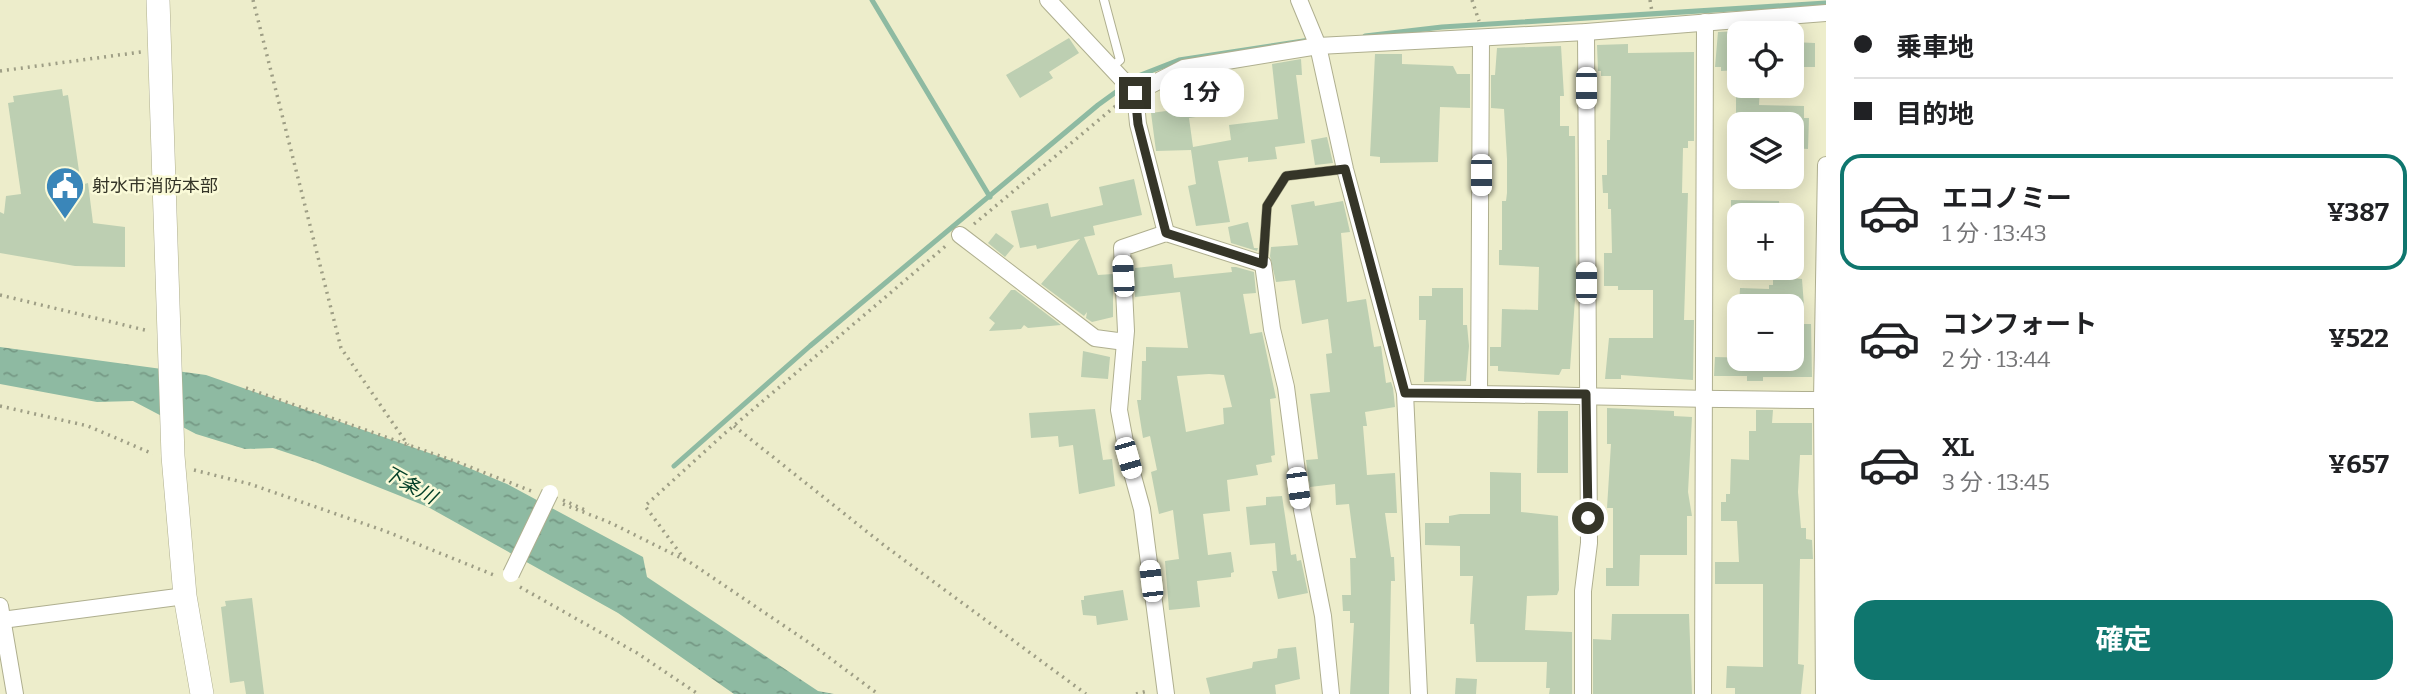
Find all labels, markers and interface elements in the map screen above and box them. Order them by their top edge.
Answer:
map controls [1727,21,1804,371]
button: locate [1727,21,1804,98]
text: 乗車地 [1896,32,1974,63]
car [1576,67,1597,109]
callout: 1 分 [1160,68,1244,118]
route end [1119,77,1151,109]
text: 1 分 [1183,78,1221,106]
text: 目的地 [1896,99,1974,130]
button: layers [1727,112,1804,189]
car [1471,154,1492,196]
public building icon: 射水市消防本部 [44,165,86,220]
place label: 射水市消防本部 [92,175,218,197]
icon: car [1858,181,1921,244]
text: エコノミー [1942,183,2072,214]
text: ¥387 [2327,197,2389,228]
button: + [1727,203,1804,280]
text: 1 分 · 13:43 [1942,219,2047,247]
car [1112,254,1135,298]
car [1576,262,1597,304]
button: − [1727,294,1804,371]
icon: car [1858,307,1921,370]
text: コンフォート [1942,309,2097,340]
text: ¥522 [2328,323,2389,354]
text: 2 分 · 13:44 [1942,345,2050,373]
text: XL [1942,432,1974,463]
icon: car [1858,433,1921,496]
car [1113,435,1144,481]
text: ¥657 [2328,449,2389,480]
water label: 下条川 [379,461,442,510]
car [1285,466,1312,510]
text: 3 分 · 13:45 [1942,468,2050,496]
route start [1572,502,1604,534]
car [1139,559,1164,603]
button: 確定 [1854,600,2393,680]

